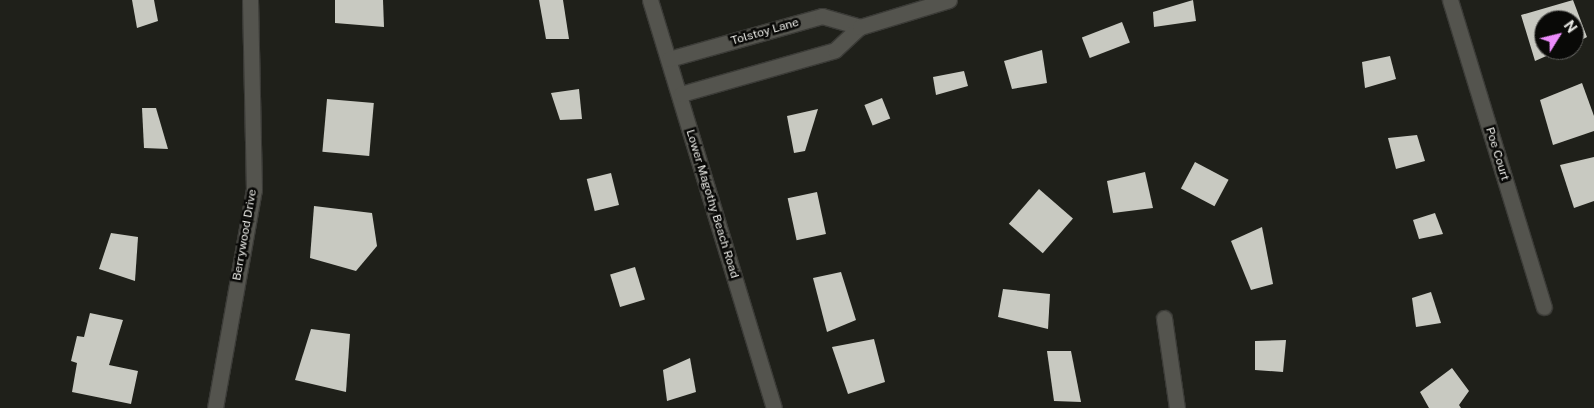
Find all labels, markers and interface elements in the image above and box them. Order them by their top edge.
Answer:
north arrow [1534,10,1584,60]
street label: Tolstoy Lane [729,15,801,49]
text: N [1561,18,1580,36]
street label: Poe Court [1482,125,1512,183]
street label: Lower Magothy Beach Road [682,128,742,280]
street label: Berrywood Drive [230,188,260,282]

